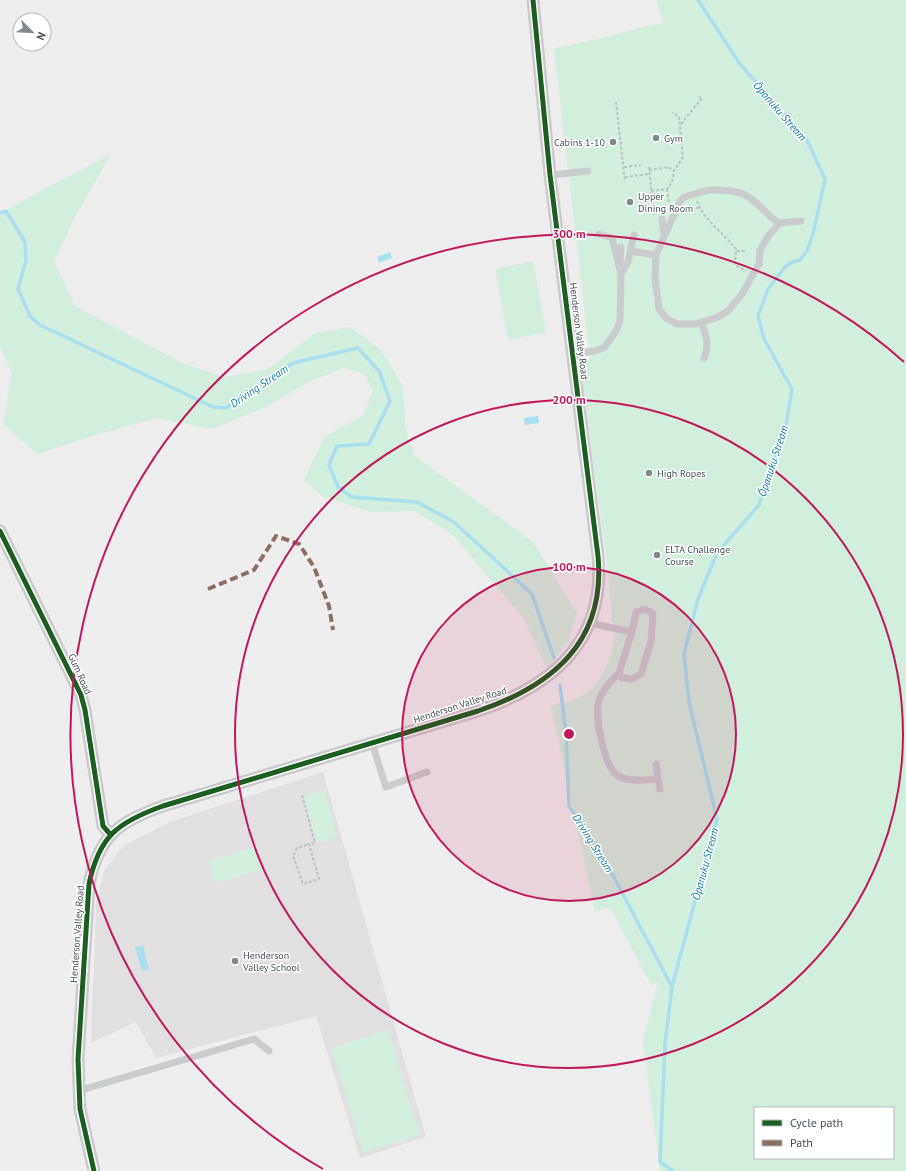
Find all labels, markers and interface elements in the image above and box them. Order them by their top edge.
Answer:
north arrow [12,12,52,52]
text: N [33,30,49,42]
water label: Ōpanuku Stream [750,78,810,144]
place label: Gym [664,132,683,145]
marker: Gym [651,133,661,143]
place label: Cabins 1-10 [554,136,606,149]
marker: Cabins 1-10 [608,137,618,147]
place label: Upper Dining Room [638,190,693,215]
marker: Upper Dining Room [625,197,635,207]
text: 300 m [552,226,586,241]
street label: Henderson Valley Road [567,282,591,380]
water label: Driving Stream [227,362,291,410]
text: 200 m [552,392,586,407]
water label: Ōpanuku Stream [755,423,791,499]
place label: High Ropes [657,467,705,480]
marker: High Ropes [644,468,654,478]
place label: ELTA Challenge Course [665,543,730,568]
marker: ELTA Challenge Course [652,550,662,560]
text: 100 m [552,559,586,574]
street label: Gum Road [65,651,95,697]
street label: Henderson Valley Road [412,684,508,726]
centre of rings [562,727,576,741]
water label: Driving Stream [569,811,617,875]
water label: Ōpanuku Stream [689,826,721,902]
street label: Henderson Valley Road [67,885,87,983]
place label: Henderson Valley School [242,949,300,974]
marker: Henderson Valley School [230,956,240,966]
legend [754,1107,894,1159]
text: Cycle path [790,1115,843,1130]
text: Path [790,1135,813,1150]

